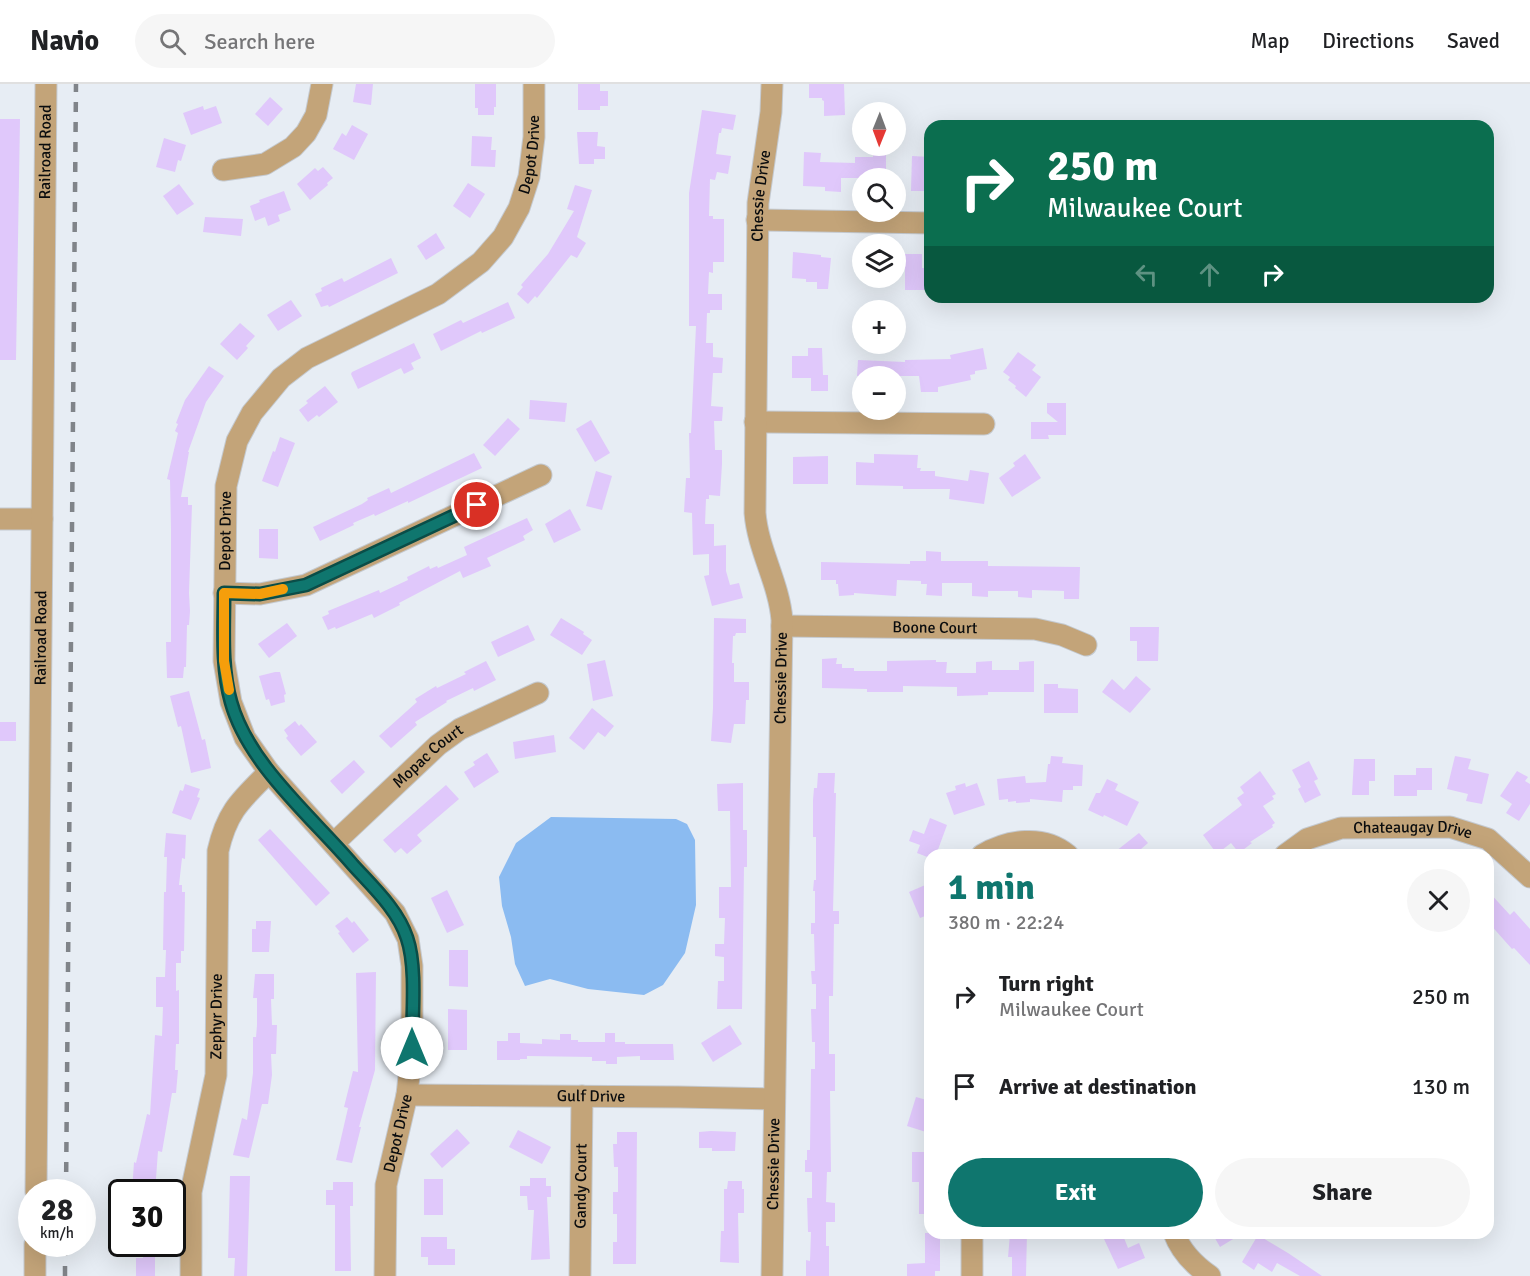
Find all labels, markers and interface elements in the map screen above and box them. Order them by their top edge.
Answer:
search box [135,14,555,68]
text: Navio [30,24,99,58]
icon: search [156,25,189,58]
text: Search here [204,28,315,55]
text: Map [1251,28,1289,54]
text: Directions [1322,28,1414,54]
text: Saved [1447,28,1500,54]
north arrow [852,102,906,156]
map controls [852,102,906,420]
street label: Railroad Road [35,104,56,200]
street label: Depot Drive [514,115,544,197]
text: 250 m [1047,141,1158,192]
icon: right [948,144,1026,222]
street label: Chessie Drive [748,149,775,242]
button: search [852,168,906,222]
text: Milwaukee Court [1047,192,1242,225]
button: layers [852,234,906,288]
icon: left [1130,258,1163,291]
icon: ahead [1193,258,1226,291]
icon: right [1256,258,1289,291]
button: + [852,300,906,354]
button: − [852,366,906,420]
pin [451,479,502,530]
icon: arrive [460,488,493,521]
street label: Depot Drive [215,491,236,571]
street label: Railroad Road [31,590,51,686]
street label: Boone Court [892,617,978,638]
street label: Chessie Drive [770,632,792,724]
street label: Mopac Court [389,720,467,792]
street label: Chateaugay Drive [1353,817,1475,843]
text: 1 min [948,865,1035,910]
button: close [1407,869,1470,932]
text: 380 m · 22:24 [948,910,1064,935]
text: Turn right [999,970,1094,997]
street label: Zephyr Drive [206,973,227,1060]
icon: right [948,980,981,1013]
text: 250 m [1412,983,1470,1010]
text: Milwaukee Court [999,997,1144,1022]
position arrow [380,1016,444,1080]
icon: arrive [948,1070,981,1103]
text: Arrive at destination [999,1073,1196,1100]
text: 130 m [1412,1073,1470,1100]
street label: Gulf Drive [557,1086,625,1107]
street label: Depot Drive [379,1092,417,1175]
street label: Chessie Drive [763,1118,784,1210]
street label: Gandy Court [571,1143,591,1229]
button: Exit [948,1158,1203,1227]
button: Share [1215,1158,1470,1227]
speed limit sign: 30 [108,1179,186,1257]
text: 28 [41,1192,73,1229]
text: km/h [40,1224,74,1242]

